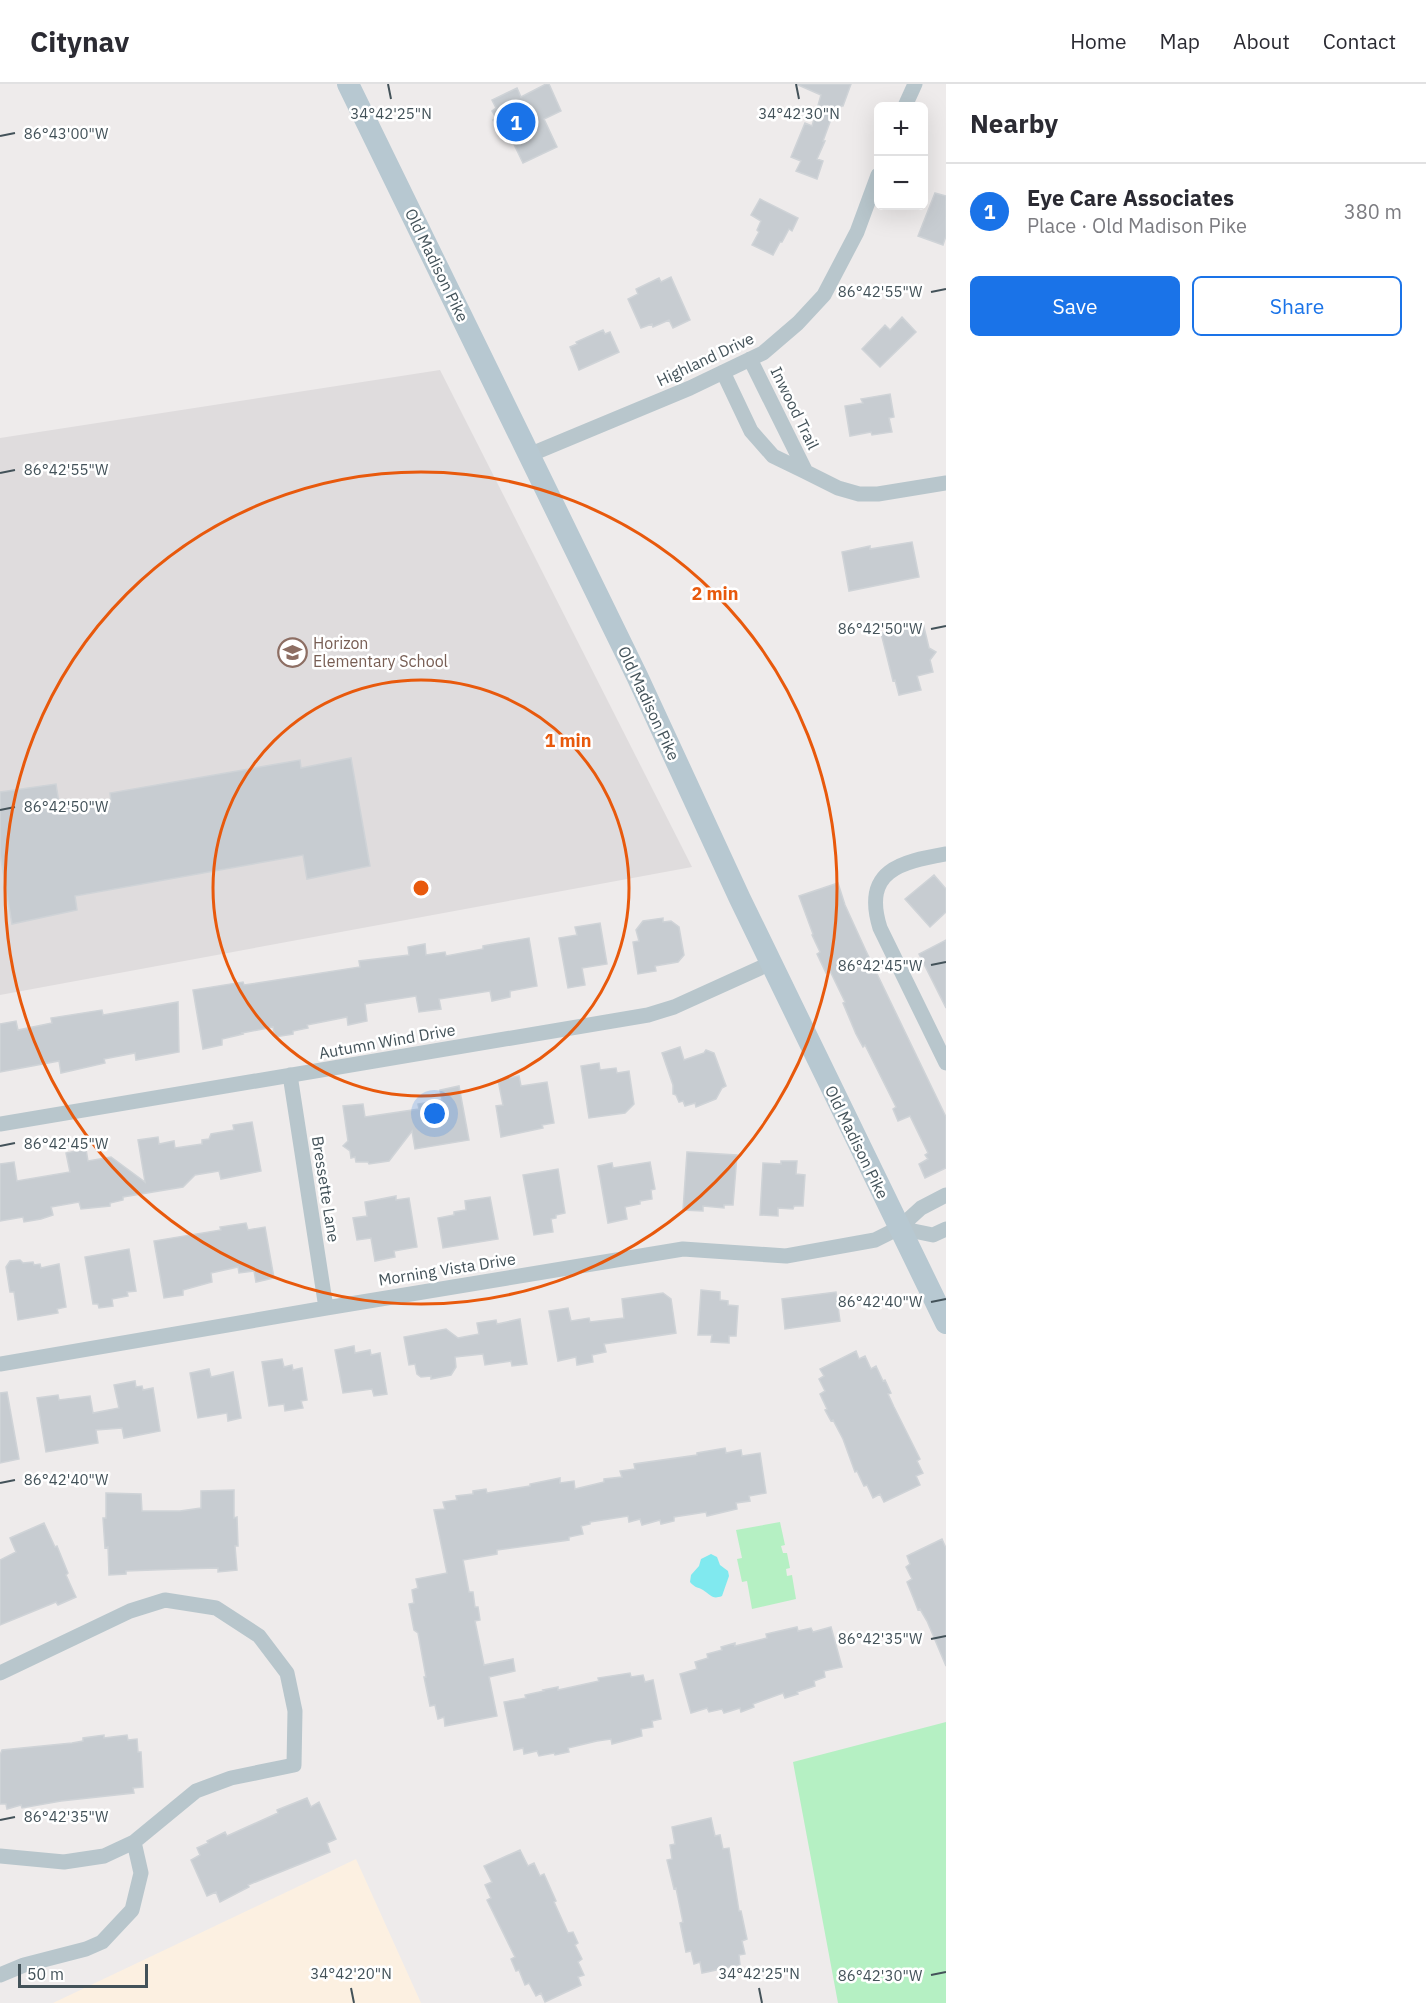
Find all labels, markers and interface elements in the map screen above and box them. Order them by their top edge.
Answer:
text: Citynav [30,23,129,60]
text: Home [1070,27,1127,55]
text: Map [1160,27,1200,55]
text: About [1233,27,1290,55]
text: Contact [1323,27,1396,55]
pin: 1 [496,99,536,144]
map controls [874,102,928,210]
button: + [874,102,928,156]
text: 34°42'25"N [350,104,432,123]
text: 34°42'30"N [758,104,840,123]
text: Nearby [970,106,1058,140]
text: 86°43'00"W [24,124,109,143]
button: − [874,156,928,210]
text: Eye Care Associates [1027,183,1234,212]
text: 1 [984,198,996,225]
text: 380 m [1344,198,1402,225]
street label: Old Madison Pike [401,205,473,325]
text: Place · Old Madison Pike [1027,212,1247,239]
button: Save [970,276,1180,336]
button: Share [1192,276,1402,336]
text: 86°42'55"W [838,282,923,301]
street label: Highland Drive [653,328,757,390]
street label: Inwood Trail [766,363,824,453]
text: 86°42'55"W [24,460,109,479]
text: 2 min [691,582,739,605]
text: 86°42'50"W [838,619,923,638]
place label: Horizon Elementary School [313,633,448,671]
school or university icon: Horizon Elementary School [276,636,308,668]
street label: Old Madison Pike [614,643,684,764]
text: 1 min [544,729,592,752]
text: 86°42'50"W [24,797,109,816]
centre of rings [411,878,431,898]
text: 86°42'45"W [838,956,923,975]
street label: Autumn Wind Drive [317,1019,457,1063]
street label: Old Madison Pike [821,1082,893,1202]
your location [420,1099,449,1128]
text: 86°42'45"W [24,1134,109,1153]
street label: Bressette Lane [308,1134,344,1244]
street label: Morning Vista Drive [377,1248,517,1290]
text: 86°42'40"W [838,1292,923,1311]
text: 86°42'40"W [24,1470,109,1489]
text: 86°42'35"W [838,1629,923,1648]
text: 86°42'35"W [24,1807,109,1826]
scale bar [18,1961,148,1988]
text: 50 m [27,1964,64,1984]
text: 34°42'20"N [310,1964,392,1983]
text: 34°42'25"N [718,1964,800,1983]
text: 86°42'30"W [838,1966,923,1985]

